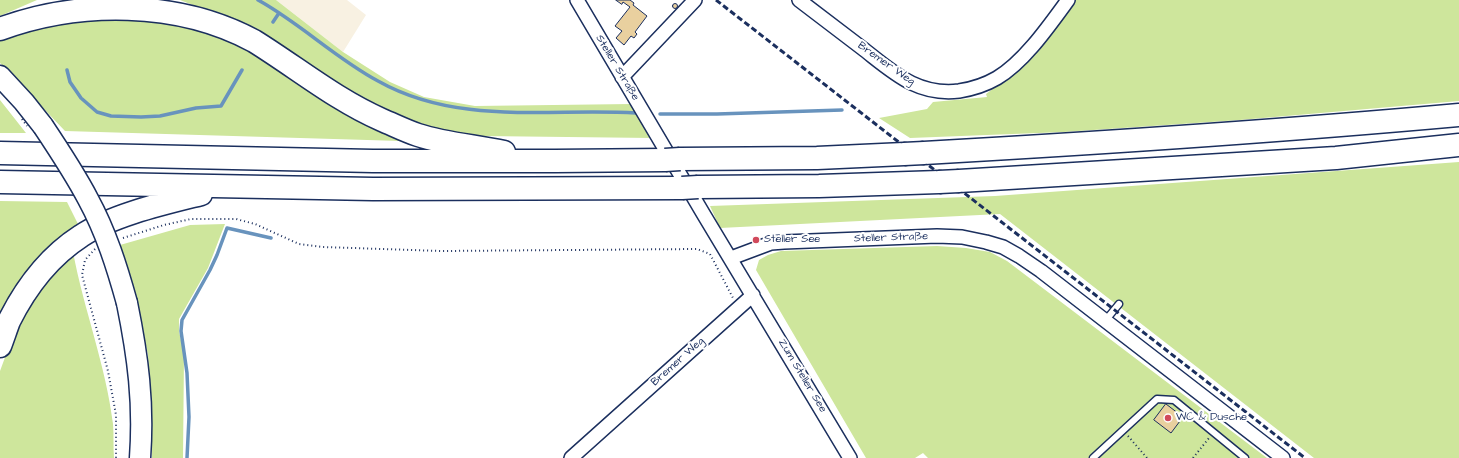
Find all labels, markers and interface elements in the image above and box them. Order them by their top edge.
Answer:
street label: Steller Straße [592,33,642,103]
street label: Bremer Weg [855,39,917,89]
street label: Steller Straße [854,230,928,246]
place label: Steller See [764,233,820,247]
marker: Steller See [751,235,761,245]
street label: Bremer Weg [649,335,707,389]
street label: Zum Steller See [775,337,829,415]
place label: WC & Dusche [1176,411,1247,425]
marker: WC & Dusche [1163,413,1173,423]

